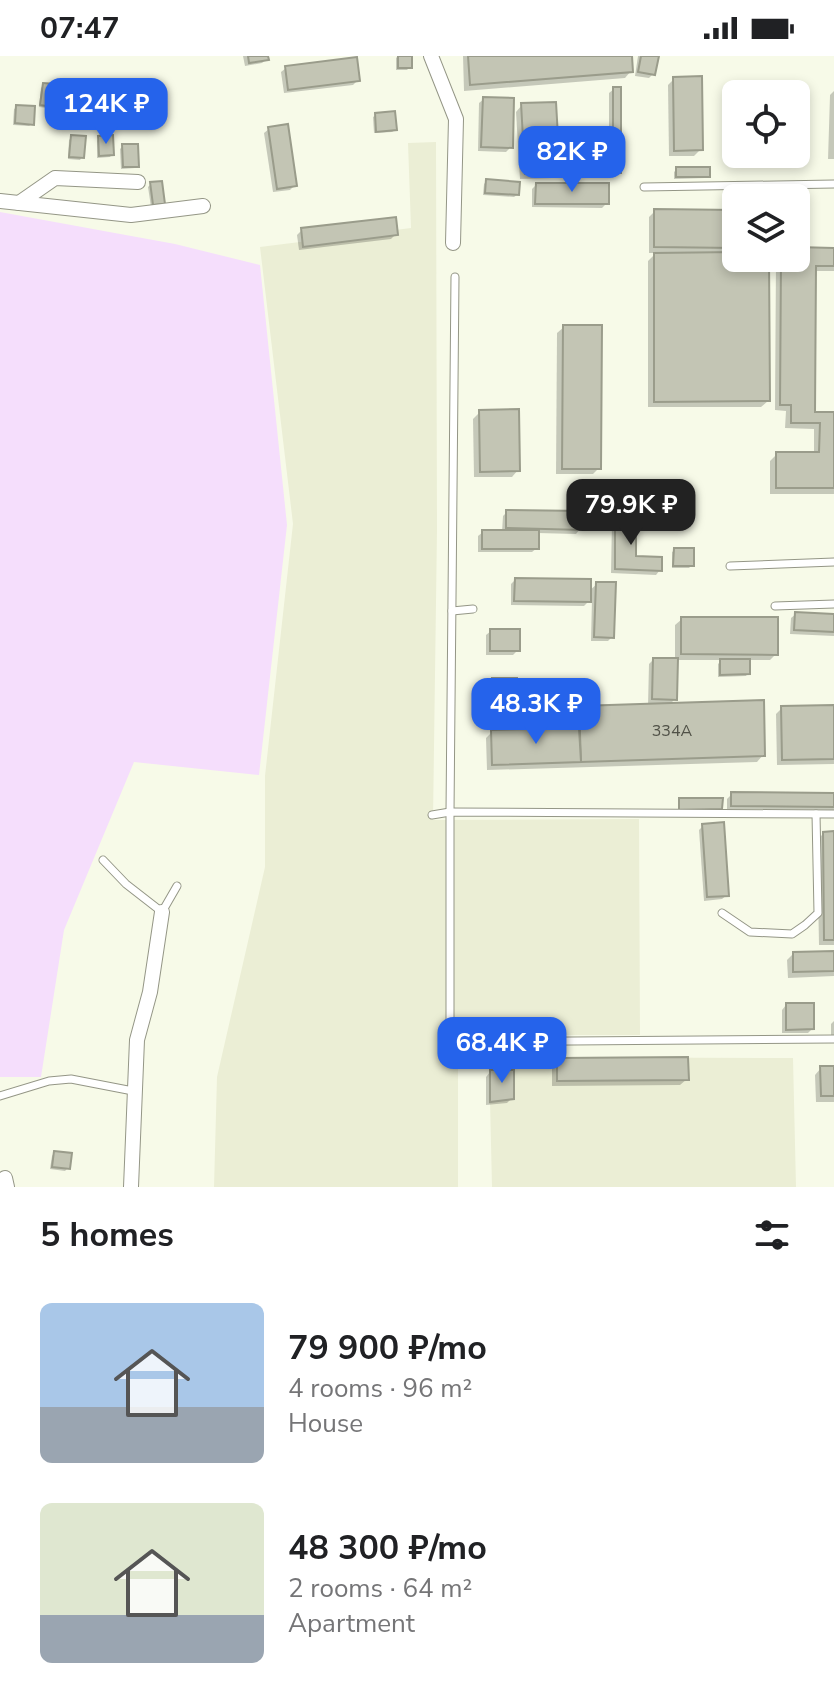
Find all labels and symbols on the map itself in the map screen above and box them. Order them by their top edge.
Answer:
pin: 124K ₽ [41,78,171,146]
pin: 82K ₽ [516,126,628,194]
pin: 79.9K ₽ [557,479,705,547]
pin: 48.3K ₽ [462,678,610,746]
house number: 334А [652,720,693,742]
pin: 68.4K ₽ [428,1017,576,1085]

